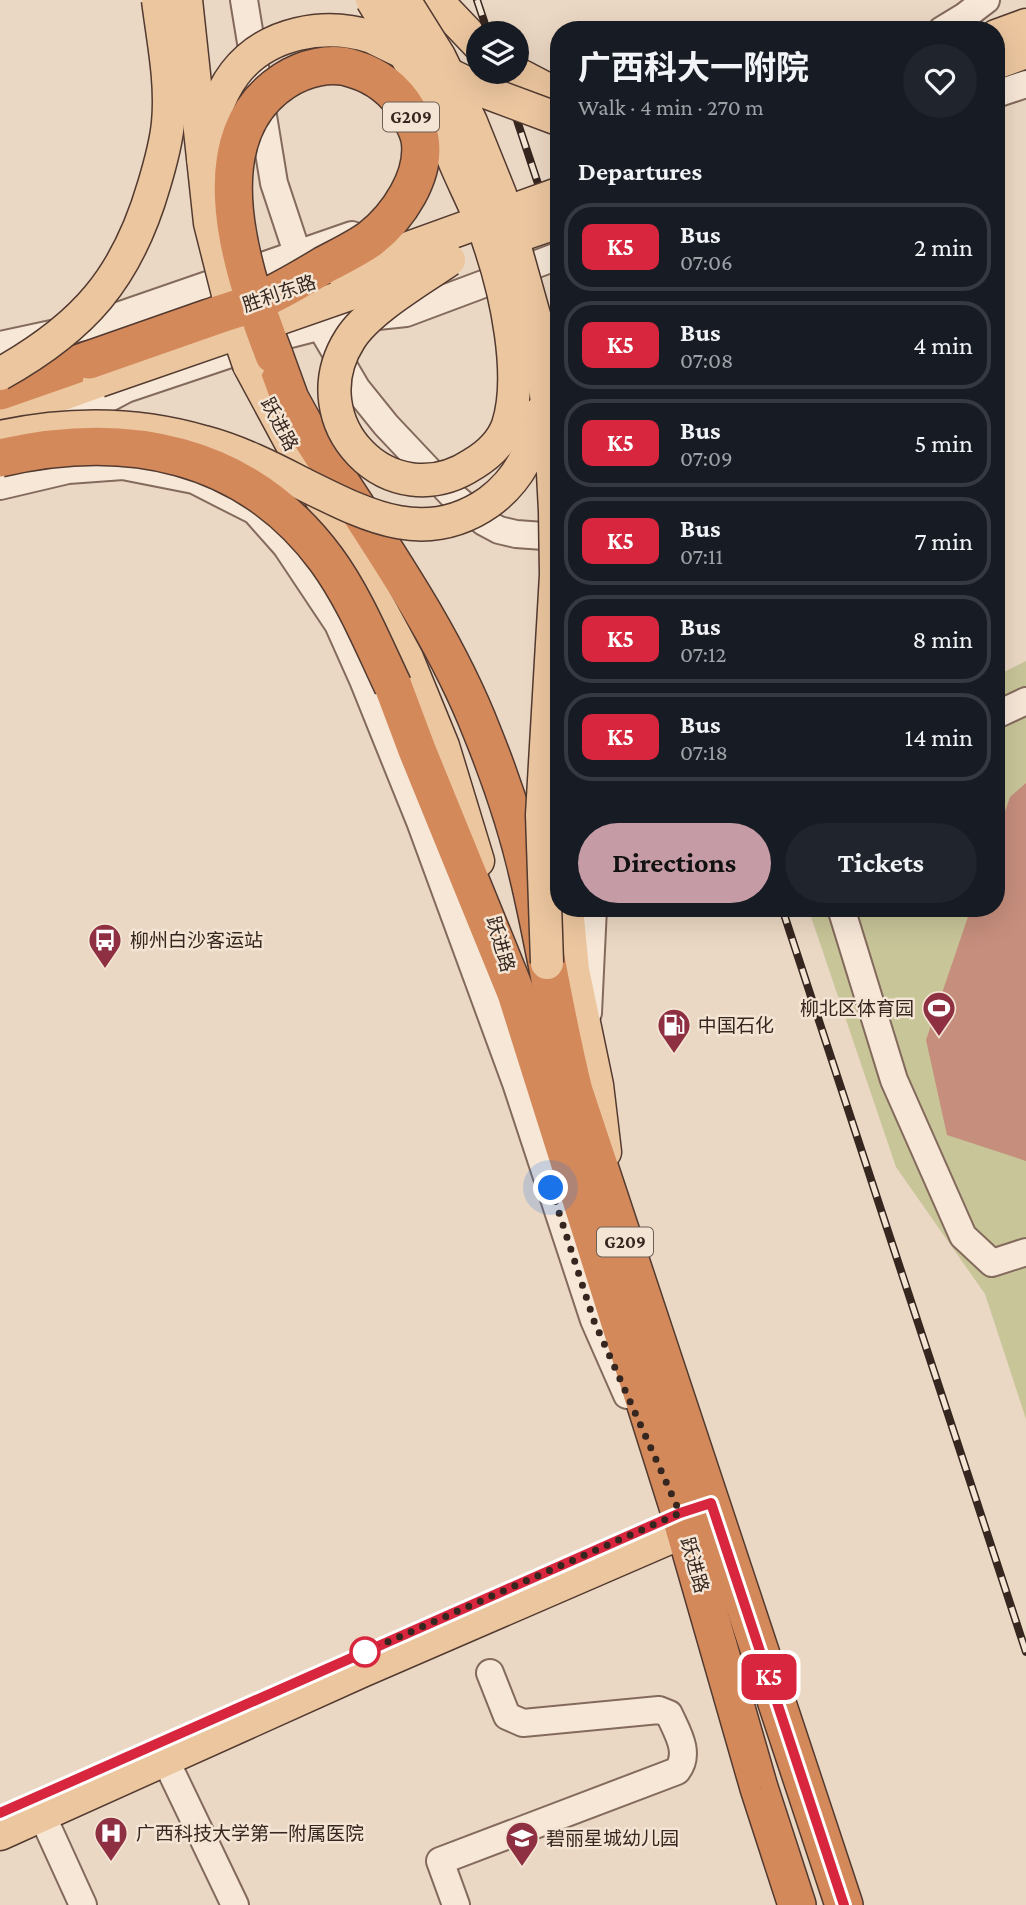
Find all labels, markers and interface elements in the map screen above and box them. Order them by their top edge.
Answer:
map controls [466,21,529,84]
button: layers [466,21,529,84]
button: heart [903,44,977,118]
text: 广西科大一附院 [578,49,809,86]
text: Walk · 4 min · 270 m [578,94,764,120]
road number: G209 [383,103,439,132]
text: Departures [578,157,702,186]
text: Bus [680,220,721,249]
text: K5 [607,233,634,260]
text: 2 min [914,233,973,262]
text: 07:06 [680,249,733,275]
street label: 胜利东路 [240,271,319,316]
text: Bus [680,318,721,347]
text: K5 [607,331,634,358]
text: 4 min [913,331,973,360]
text: 07:08 [680,347,733,373]
street label: 跃进路 [257,394,302,454]
text: Bus [680,416,721,445]
text: K5 [607,429,634,456]
text: 5 min [914,429,973,458]
text: 07:09 [680,445,733,471]
text: Bus [680,514,721,543]
text: K5 [607,527,634,554]
text: 7 min [914,527,973,556]
text: 07:11 [680,543,723,569]
text: Bus [680,612,721,641]
text: K5 [607,625,634,652]
text: 8 min [912,625,973,654]
text: 07:12 [680,641,727,667]
text: Bus [680,710,721,739]
text: K5 [607,723,634,750]
text: 14 min [905,723,973,752]
text: 07:18 [680,739,728,765]
button: Directions [578,823,771,903]
button: Tickets [785,823,977,903]
street label: 跃进路 [483,914,518,974]
bus stop icon: 柳州白沙客运站 [86,921,124,970]
place label: 柳州白沙客运站 [130,930,263,951]
sports icon: 柳北区体育园 [920,989,958,1038]
place label: 柳北区体育园 [800,998,914,1019]
fuel station icon: 中国石化 [655,1006,693,1055]
place label: 中国石化 [698,1015,774,1036]
your location [533,1170,568,1205]
road number: G209 [597,1227,653,1256]
street label: 跃进路 [677,1535,712,1595]
unlabelled marker [350,1637,380,1667]
line badge: K5 [738,1654,800,1700]
text: K5 [756,1663,782,1690]
hospital icon: 广西科技大学第一附属医院 [92,1814,130,1863]
school or university icon: 碧丽星城幼儿园 [503,1819,541,1868]
place label: 广西科技大学第一附属医院 [136,1823,364,1844]
place label: 碧丽星城幼儿园 [546,1828,679,1849]

